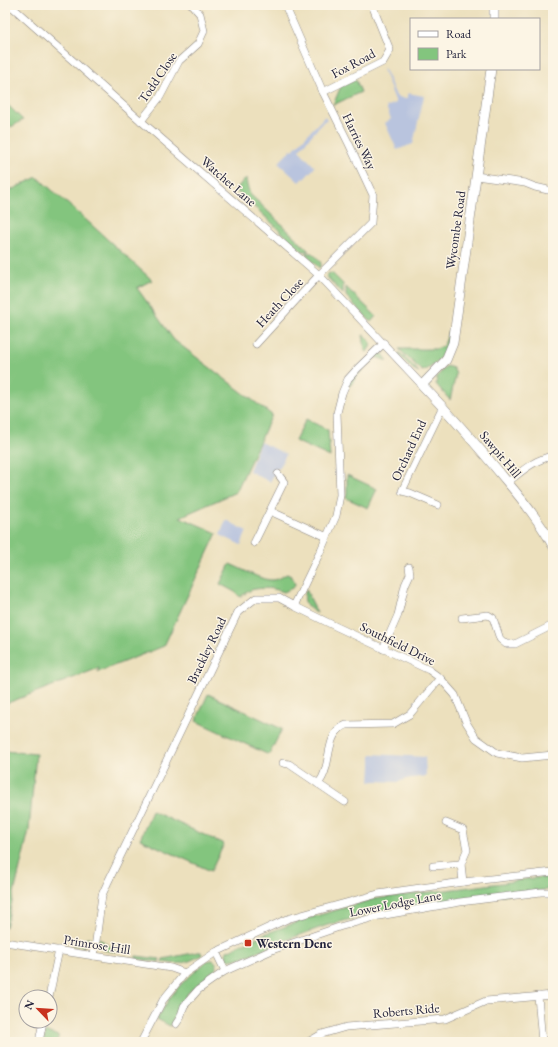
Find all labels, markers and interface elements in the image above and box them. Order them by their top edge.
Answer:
legend [410,18,540,70]
text: Road [446,26,472,42]
street label: Fox Road [328,45,379,82]
text: Park [446,46,467,62]
street label: Todd Close [134,49,181,106]
street label: Harries Way [339,110,381,173]
street label: Watchet Lane [197,153,260,210]
street label: Wycombe Road [442,189,469,270]
street label: Heath Close [252,274,307,331]
street label: Orchard End [387,416,430,484]
street label: Sawpit Hill [476,427,525,481]
street label: Brackley Road [183,614,230,686]
street label: Southfield Drive [357,618,438,669]
street label: Lower Lodge Lane [348,886,442,921]
street label: Primrose Hill [62,931,132,958]
place label: Western Dene [256,935,333,952]
marker: Western Dene [243,938,253,948]
north arrow [18,989,58,1029]
text: N [21,998,37,1012]
street label: Roberts Ride [372,999,440,1022]

